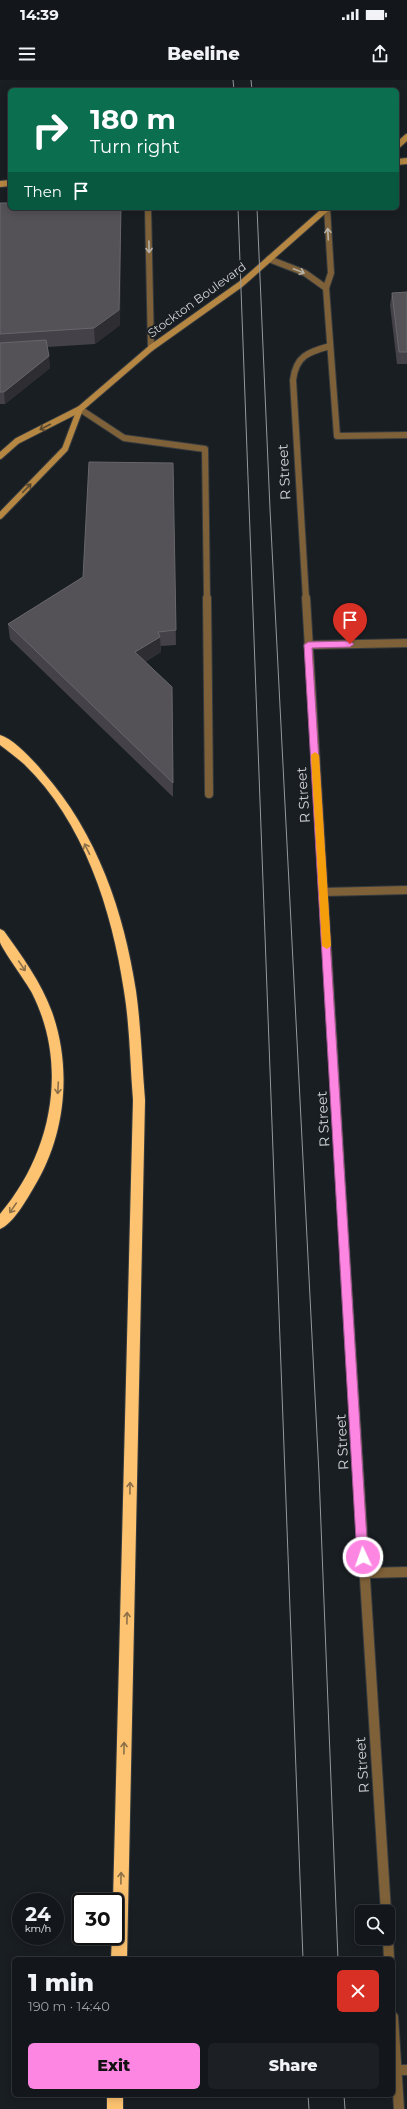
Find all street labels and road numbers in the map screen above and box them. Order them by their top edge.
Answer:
street label: Stockton Boulevard [145,259,249,340]
street label: R Street [274,443,294,500]
street label: R Street [292,766,314,824]
street label: R Street [313,1090,333,1147]
street label: R Street [332,1413,352,1470]
street label: R Street [351,1736,373,1794]

